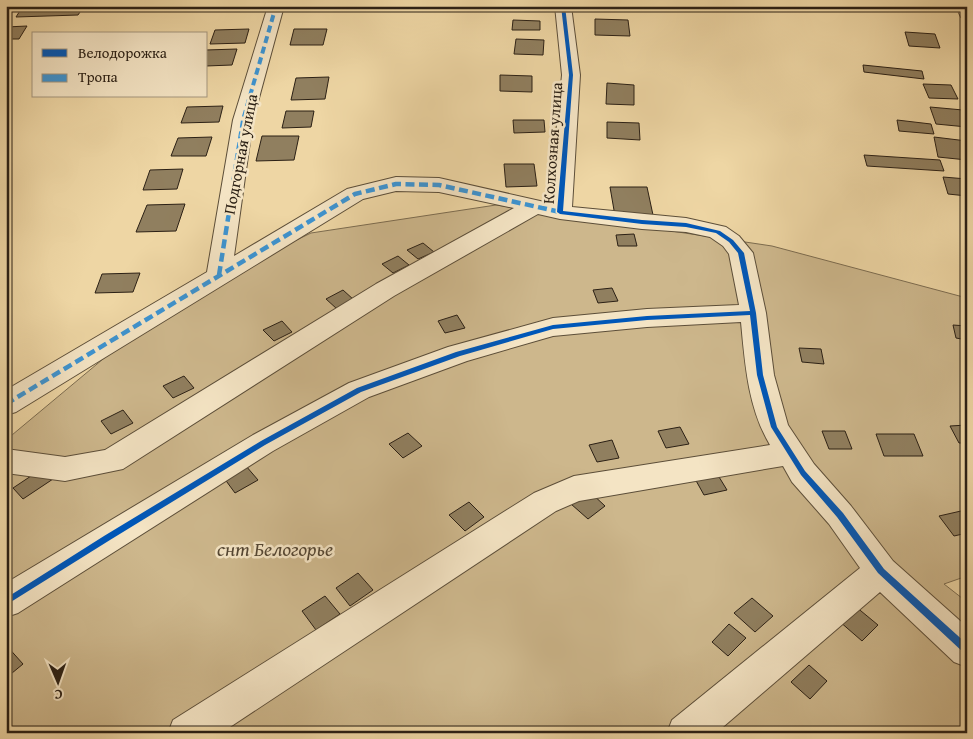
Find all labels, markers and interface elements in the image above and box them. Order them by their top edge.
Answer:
legend [32,32,208,98]
text: Велодорожка [78,42,168,63]
text: Тропа [78,66,119,87]
street label: Колхозная улица [536,81,568,205]
street label: Подгорная улица [217,91,264,216]
park label: снт Белогорье [217,534,333,563]
north arrow [32,656,82,706]
text: С [54,685,63,705]

